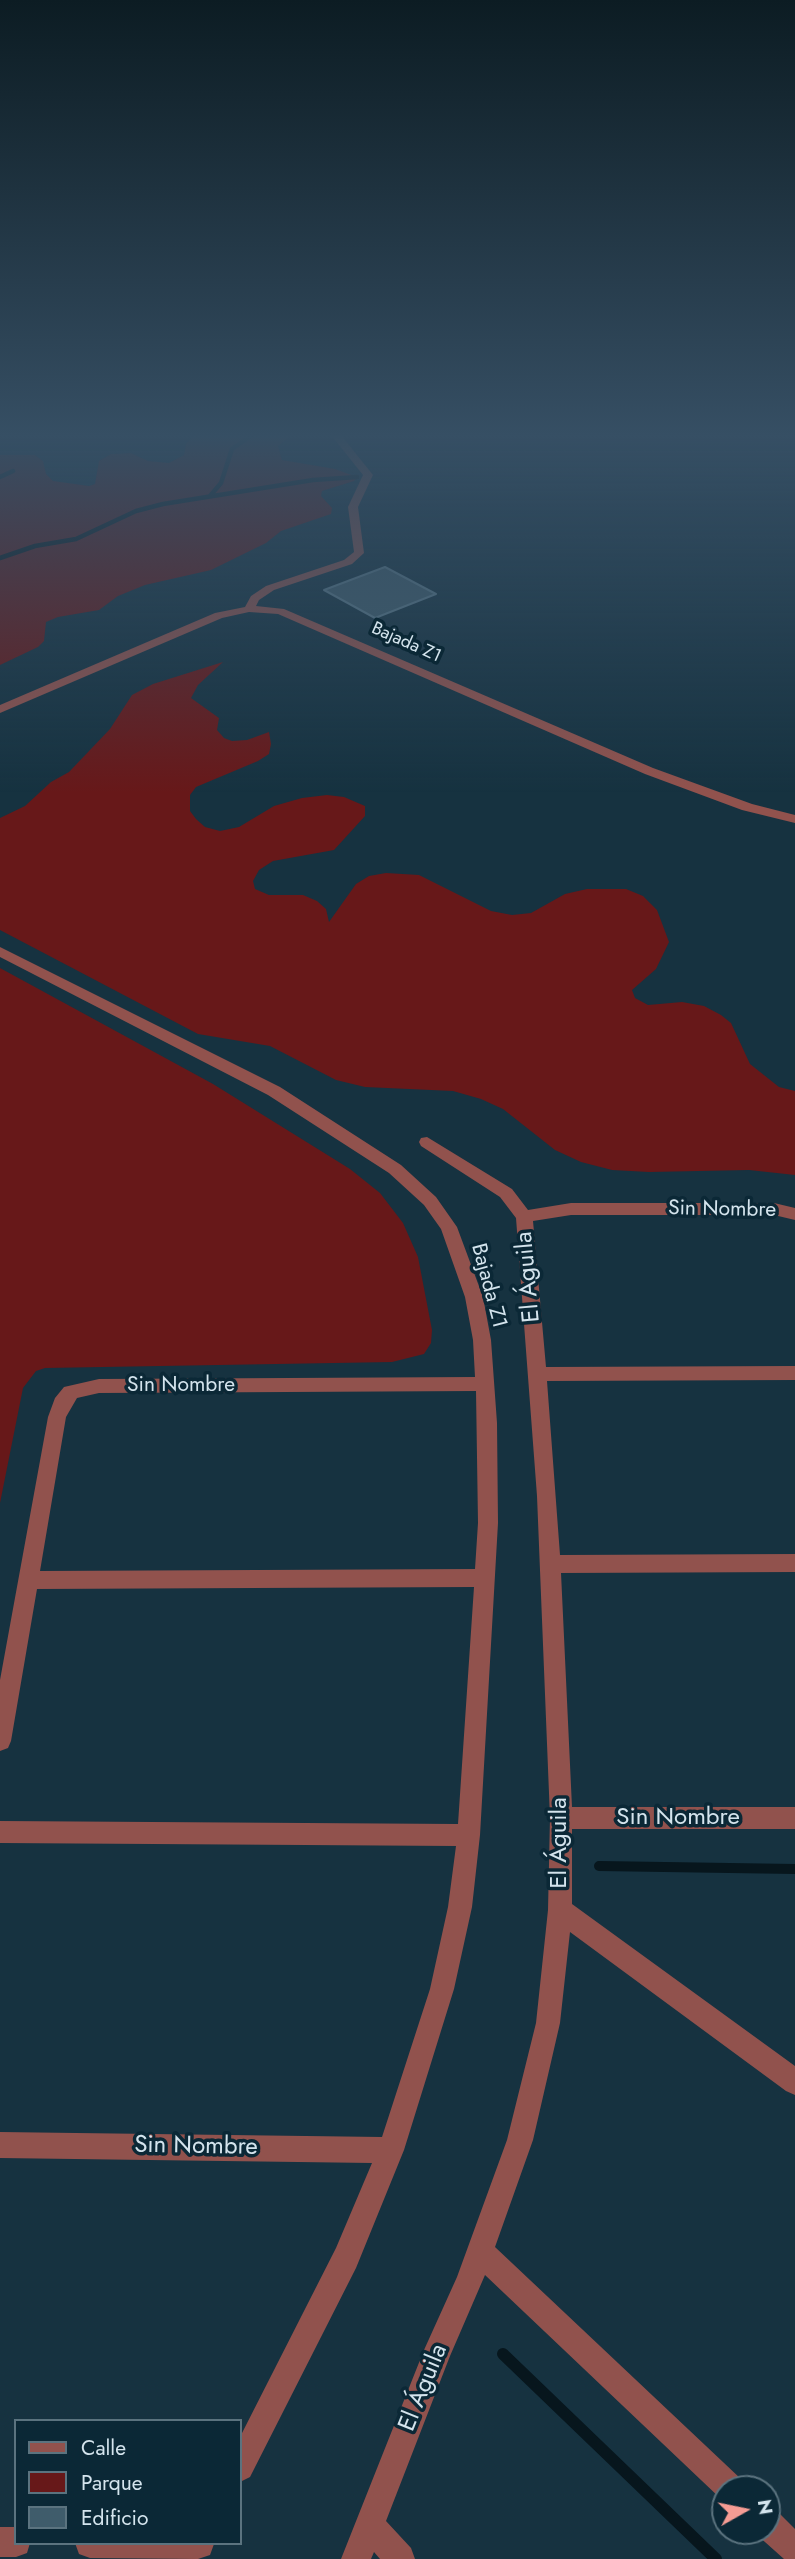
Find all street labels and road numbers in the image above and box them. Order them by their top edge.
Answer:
street label: Bajada Z1 [368,618,444,668]
street label: Sin Nombre [668,1196,776,1224]
street label: El Águila [511,1230,547,1324]
street label: Bajada Z1 [465,1241,511,1331]
street label: Sin Nombre [127,1373,235,1399]
street label: El Águila [546,1797,574,1889]
street label: Sin Nombre [616,1804,740,1832]
street label: Sin Nombre [134,2132,258,2162]
street label: El Águila [394,2340,454,2436]

